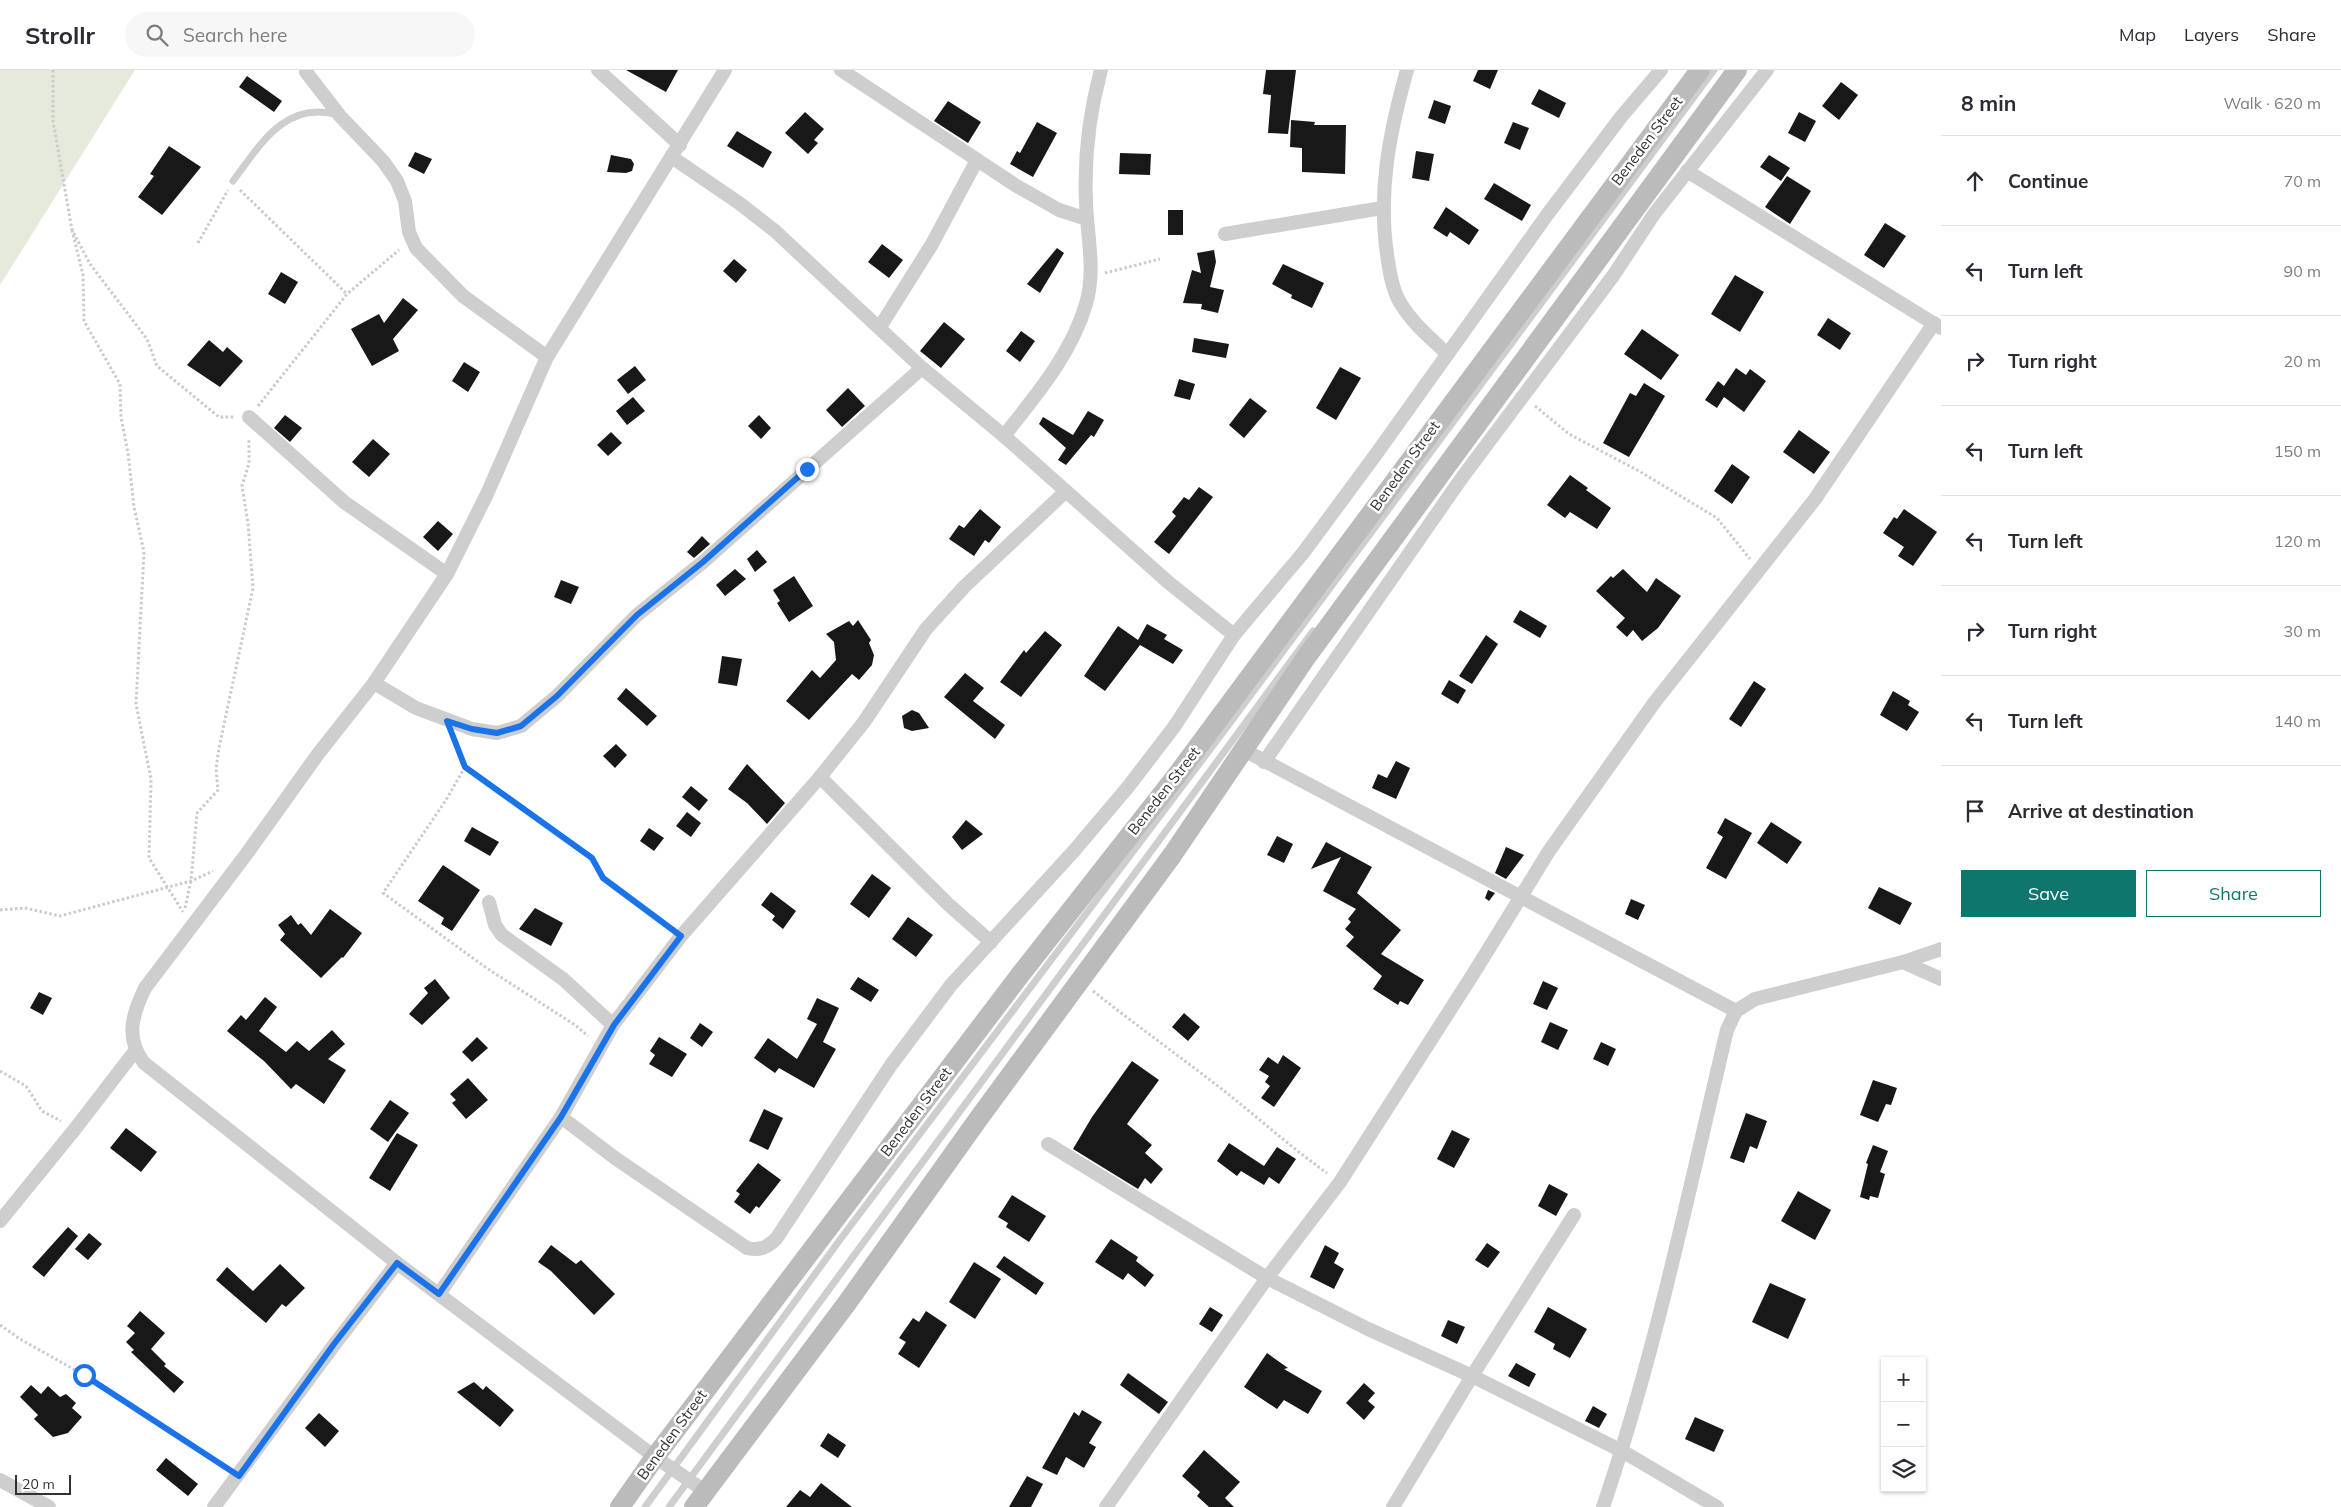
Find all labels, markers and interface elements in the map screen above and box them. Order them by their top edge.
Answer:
search box [125,12,475,57]
text: Strollr [25,20,95,50]
icon: search [143,21,171,49]
text: Search here [183,23,287,47]
text: Map [2119,23,2156,46]
text: Layers [2184,23,2239,46]
text: Share [2267,23,2316,46]
text: 8 min [1961,90,2016,116]
street label: Beneden Street [1607,92,1686,189]
text: Walk · 620 m [2223,93,2321,113]
icon: ahead [1961,167,1989,195]
text: Continue [2008,169,2088,193]
text: 70 m [2284,171,2321,191]
icon: left [1961,257,1989,285]
text: Turn left [2008,259,2083,283]
text: 90 m [2284,261,2321,281]
icon: right [1961,347,1989,375]
text: Turn right [2008,349,2097,373]
text: 20 m [2284,351,2321,371]
street label: Beneden Street [1366,417,1444,514]
icon: left [1961,437,1989,465]
text: Turn left [2008,439,2083,463]
text: 150 m [2274,441,2321,461]
route end [796,458,819,481]
icon: left [1961,527,1989,555]
text: Turn left [2008,529,2083,553]
text: 120 m [2274,531,2321,551]
icon: right [1961,617,1989,645]
text: Turn right [2008,619,2097,643]
text: 30 m [2284,621,2321,641]
icon: left [1961,707,1989,735]
text: Turn left [2008,709,2083,733]
text: 140 m [2274,711,2321,731]
street label: Beneden Street [1123,743,1204,839]
icon: arrive [1961,797,1989,825]
text: Arrive at destination [2008,799,2194,823]
button: Save [1961,870,2136,917]
button: Share [2146,870,2321,917]
street label: Beneden Street [876,1063,955,1160]
map controls [1881,1357,1926,1492]
button: + [1881,1357,1926,1402]
route start [73,1364,96,1387]
street label: Beneden Street [633,1386,711,1483]
button: − [1881,1402,1926,1447]
button: layers [1881,1447,1926,1492]
scale bar [15,1472,71,1495]
text: 20 m [22,1475,55,1493]

